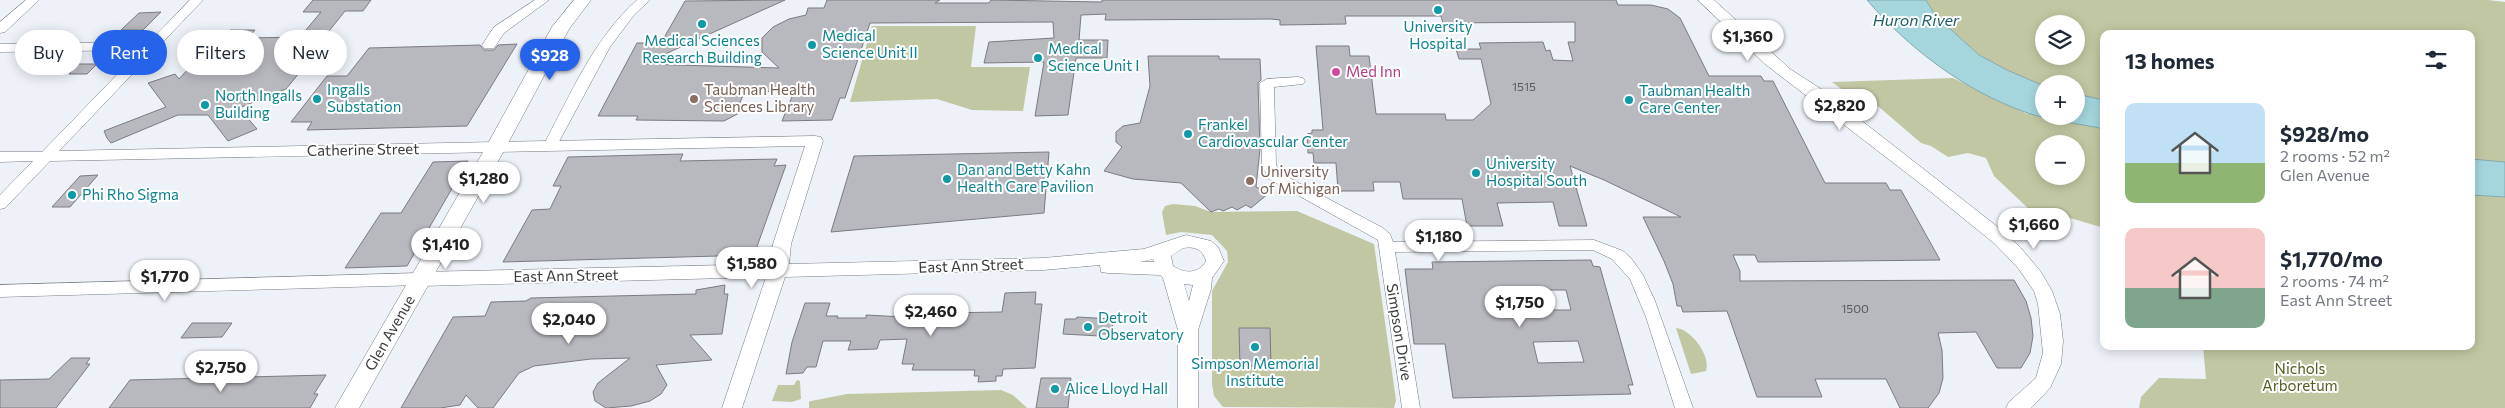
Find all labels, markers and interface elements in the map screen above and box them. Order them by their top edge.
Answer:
marker: University Hospital [1432,4,1444,16]
water label: Huron River [1873,10,1960,29]
map controls [2035,15,2085,185]
button: layers [2035,15,2085,65]
place label: University Hospital [1403,17,1473,52]
marker: Medical Sciences Research Building [696,18,708,30]
pin: $1,360 [1707,20,1789,62]
place label: Medical Science Unit II [822,26,918,61]
text: $1,360 [1723,26,1773,45]
chip: Buy [15,30,82,75]
chip: Rent [92,30,167,75]
chip: Filters [177,30,264,75]
chip: New [274,30,347,75]
place label: Medical Sciences Research Building [642,31,762,66]
pin: $928 [520,38,580,81]
marker: Medical Science Unit II [806,39,818,51]
place label: Medical Science Unit I [1048,39,1139,74]
text: $928 [531,45,569,64]
icon: filters [2422,46,2450,74]
text: 13 homes [2125,48,2215,73]
marker: Medical Science Unit I [1032,52,1044,64]
place label: Med Inn [1346,62,1401,80]
marker: Med Inn [1330,66,1342,78]
button: + [2035,75,2085,125]
house number: 1515 [1512,79,1536,93]
place label: Ingalls Substation [327,80,401,115]
place label: Taubman Health Sciences Library [704,80,815,115]
place label: Taubman Health Care Center [1639,81,1750,116]
place label: North Ingalls Building [215,86,302,121]
pin: $2,820 [1799,88,1881,131]
marker: Ingalls Substation [311,93,323,105]
marker: Taubman Health Sciences Library [688,93,700,105]
marker: Taubman Health Care Center [1623,94,1635,106]
text: $2,820 [1814,95,1866,114]
marker: North Ingalls Building [199,99,211,111]
place label: Frankel Cardiovascular Center [1198,115,1348,150]
text: $928/mo [2280,121,2369,146]
icon: home [2165,123,2225,183]
marker: Frankel Cardiovascular Center [1182,128,1194,140]
button: − [2035,135,2085,185]
street label: Catherine Street [307,139,419,159]
text: 2 rooms · 52 m² [2280,146,2390,165]
place label: University Hospital South [1486,154,1587,189]
place label: Dan and Betty Kahn Health Care Pavilion [957,160,1094,195]
pin: $1,280 [443,162,525,204]
place label: University of Michigan [1260,162,1340,197]
text: Glen Avenue [2280,165,2370,184]
marker: University Hospital South [1470,167,1482,179]
text: $1,280 [459,168,509,187]
marker: Dan and Betty Kahn Health Care Pavilion [941,173,953,185]
marker: University of Michigan [1244,175,1256,187]
place label: Phi Rho Sigma [82,185,179,203]
marker: Phi Rho Sigma [66,189,78,201]
pin: $1,660 [1993,208,2075,250]
text: $1,660 [2009,214,2059,233]
pin: $1,180 [1398,220,1480,262]
text: $1,180 [1415,226,1463,245]
pin: $1,410 [405,228,487,270]
text: $1,410 [422,234,470,253]
pin: $1,580 [711,246,793,289]
text: $1,770/mo [2280,246,2383,271]
icon: home [2165,248,2225,308]
text: $1,580 [727,253,777,272]
street label: East Ann Street [918,254,1024,276]
pin: $1,770 [124,260,206,302]
street label: East Ann Street [513,265,619,285]
text: $1,770 [141,266,189,285]
text: 2 rooms · 74 m² [2280,271,2389,290]
street label: Simpson Drive [1383,282,1417,382]
pin: $1,750 [1479,286,1561,328]
text: East Ann Street [2280,290,2392,309]
street label: Glen Avenue [360,291,418,373]
text: $1,750 [1496,292,1544,311]
pin: $2,460 [890,294,972,337]
text: $2,460 [905,301,957,320]
house number: 1500 [1841,301,1869,315]
pin: $2,040 [528,302,610,345]
place label: Detroit Observatory [1098,308,1184,343]
text: $2,040 [542,309,596,328]
marker: Detroit Observatory [1082,321,1094,333]
marker: Simpson Memorial Institute [1249,341,1261,353]
pin: $2,750 [180,350,262,393]
place label: Simpson Memorial Institute [1191,354,1319,389]
text: $2,750 [196,357,246,376]
park label: Nichols Arboretum [2262,359,2338,394]
place label: Alice Lloyd Hall [1065,379,1168,397]
marker: Alice Lloyd Hall [1049,383,1061,395]

